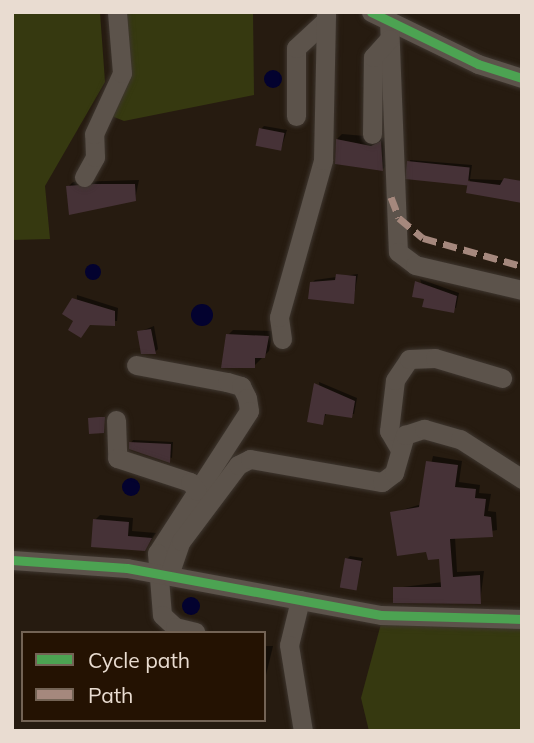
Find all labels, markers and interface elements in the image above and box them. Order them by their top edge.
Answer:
legend [21,631,266,722]
text: Cycle path [88,647,190,673]
text: Path [88,682,133,708]

